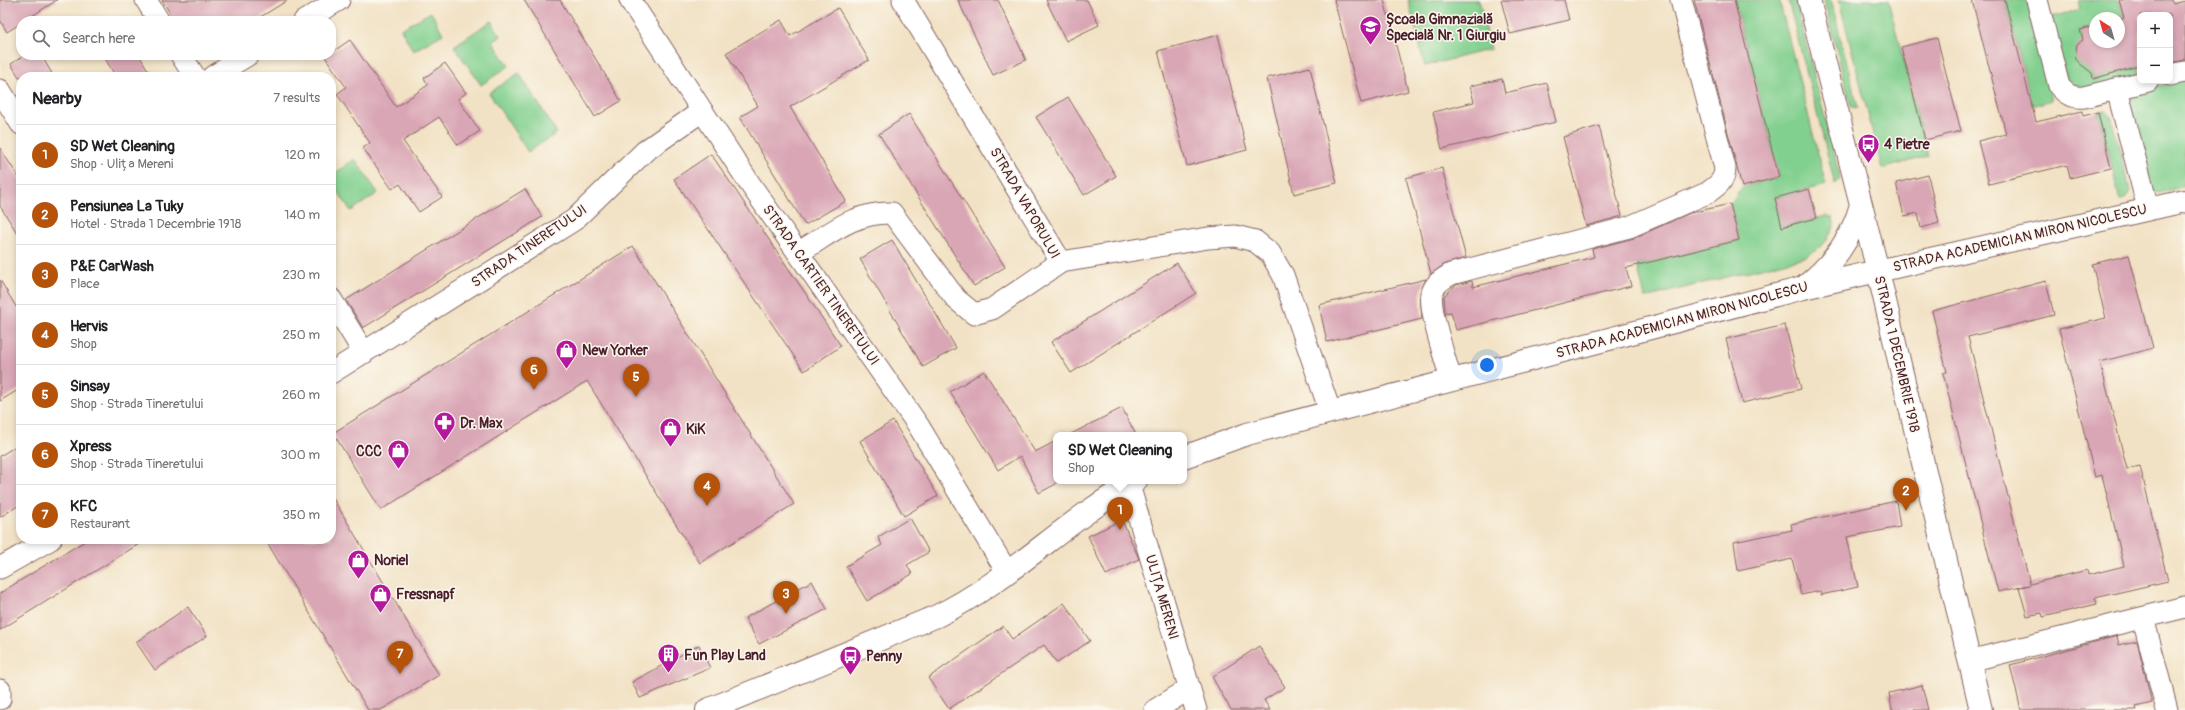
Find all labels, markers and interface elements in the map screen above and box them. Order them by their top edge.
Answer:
place label: Școala Gimnazială Specială Nr. 1 Giurgiu [1386,11,1506,44]
north arrow [2089,12,2125,48]
map controls [2137,12,2173,84]
button: + [2137,12,2173,48]
school or university icon: Școala Gimnazială Specială Nr. 1 Giurgiu [1358,14,1384,47]
search box [16,16,336,60]
icon: search [30,27,52,49]
text: Search here [62,29,135,48]
button: − [2137,48,2173,84]
text: Nearby [32,88,81,109]
text: 7 results [273,90,320,106]
bus stop icon: 4 Pietre [1856,131,1882,164]
place label: 4 Pietre [1884,136,1931,153]
text: SD Wet Cleaning [70,137,175,156]
street label: STRADA VAPORULUI [986,144,1064,262]
text: 1 [42,147,48,163]
text: 120 m [284,147,320,163]
text: Shop · Ulița Mereni [70,156,173,172]
text: Pensiunea La Tuky [70,197,183,216]
street label: STRADA ACADEMICIAN MIRON NICOLESCU [1891,200,2149,276]
street label: STRADA TINERETULUI [468,201,590,291]
street label: STRADA CARTIER TINERETULUI [759,201,883,369]
text: 2 [41,207,49,223]
text: 140 m [284,207,320,223]
text: Hotel · Strada 1 Decembrie 1918 [70,216,241,232]
text: P&E CarWash [70,257,154,276]
text: 3 [41,267,49,283]
text: 230 m [283,267,320,283]
street label: STRADA 1 DECEMBRIE 1918 [1871,274,1923,434]
text: Place [70,276,99,292]
street label: STRADA ACADEMICIAN MIRON NICOLESCU [1554,278,1810,362]
text: Hervis [70,317,108,336]
text: 4 [41,327,49,343]
text: 250 m [282,327,320,343]
text: Shop [70,336,97,352]
shop icon: New Yorker [554,337,580,370]
place label: New Yorker [582,342,649,359]
your location [1477,355,1497,375]
pin: 6 [521,357,547,390]
pin: 5 [623,364,649,397]
text: Sinsay [70,377,110,396]
text: 5 [41,387,49,403]
text: 260 m [282,387,320,403]
text: Shop · Strada Tineretului [70,396,203,412]
pharmacy icon: Dr. Max [432,410,458,443]
place label: Dr. Max [460,415,503,432]
shop icon: KiK [657,416,683,449]
place label: KiK [686,421,706,438]
popup [1053,432,1187,484]
text: Xpress [70,437,111,456]
shop icon: CCC [385,438,411,471]
text: SD Wet Cleaning [1068,441,1172,460]
place label: CCC [356,443,382,460]
text: 6 [41,447,49,463]
text: 300 m [281,447,320,463]
text: Shop · Strada Tineretului [70,456,203,472]
text: Shop [1068,460,1095,476]
pin: 4 [694,473,720,506]
pin: 2 [1893,478,1919,511]
text: KFC [70,497,97,516]
pin: 1 [1107,497,1133,530]
text: 7 [42,507,48,523]
text: 350 m [282,507,320,523]
text: Restaurant [70,516,130,532]
shop icon: Noriel [345,547,371,580]
place label: Noriel [374,552,409,569]
street label: ULIȚA MERENI [1141,553,1182,642]
shop icon: Fressnapf [368,581,394,614]
pin: 3 [773,581,799,614]
place label: Fressnapf [396,586,456,603]
pin: 7 [387,641,413,674]
building icon: Fun Play Land [656,642,682,675]
bus stop icon: Penny [837,643,863,676]
place label: Fun Play Land [684,647,766,664]
place label: Penny [866,648,902,665]

